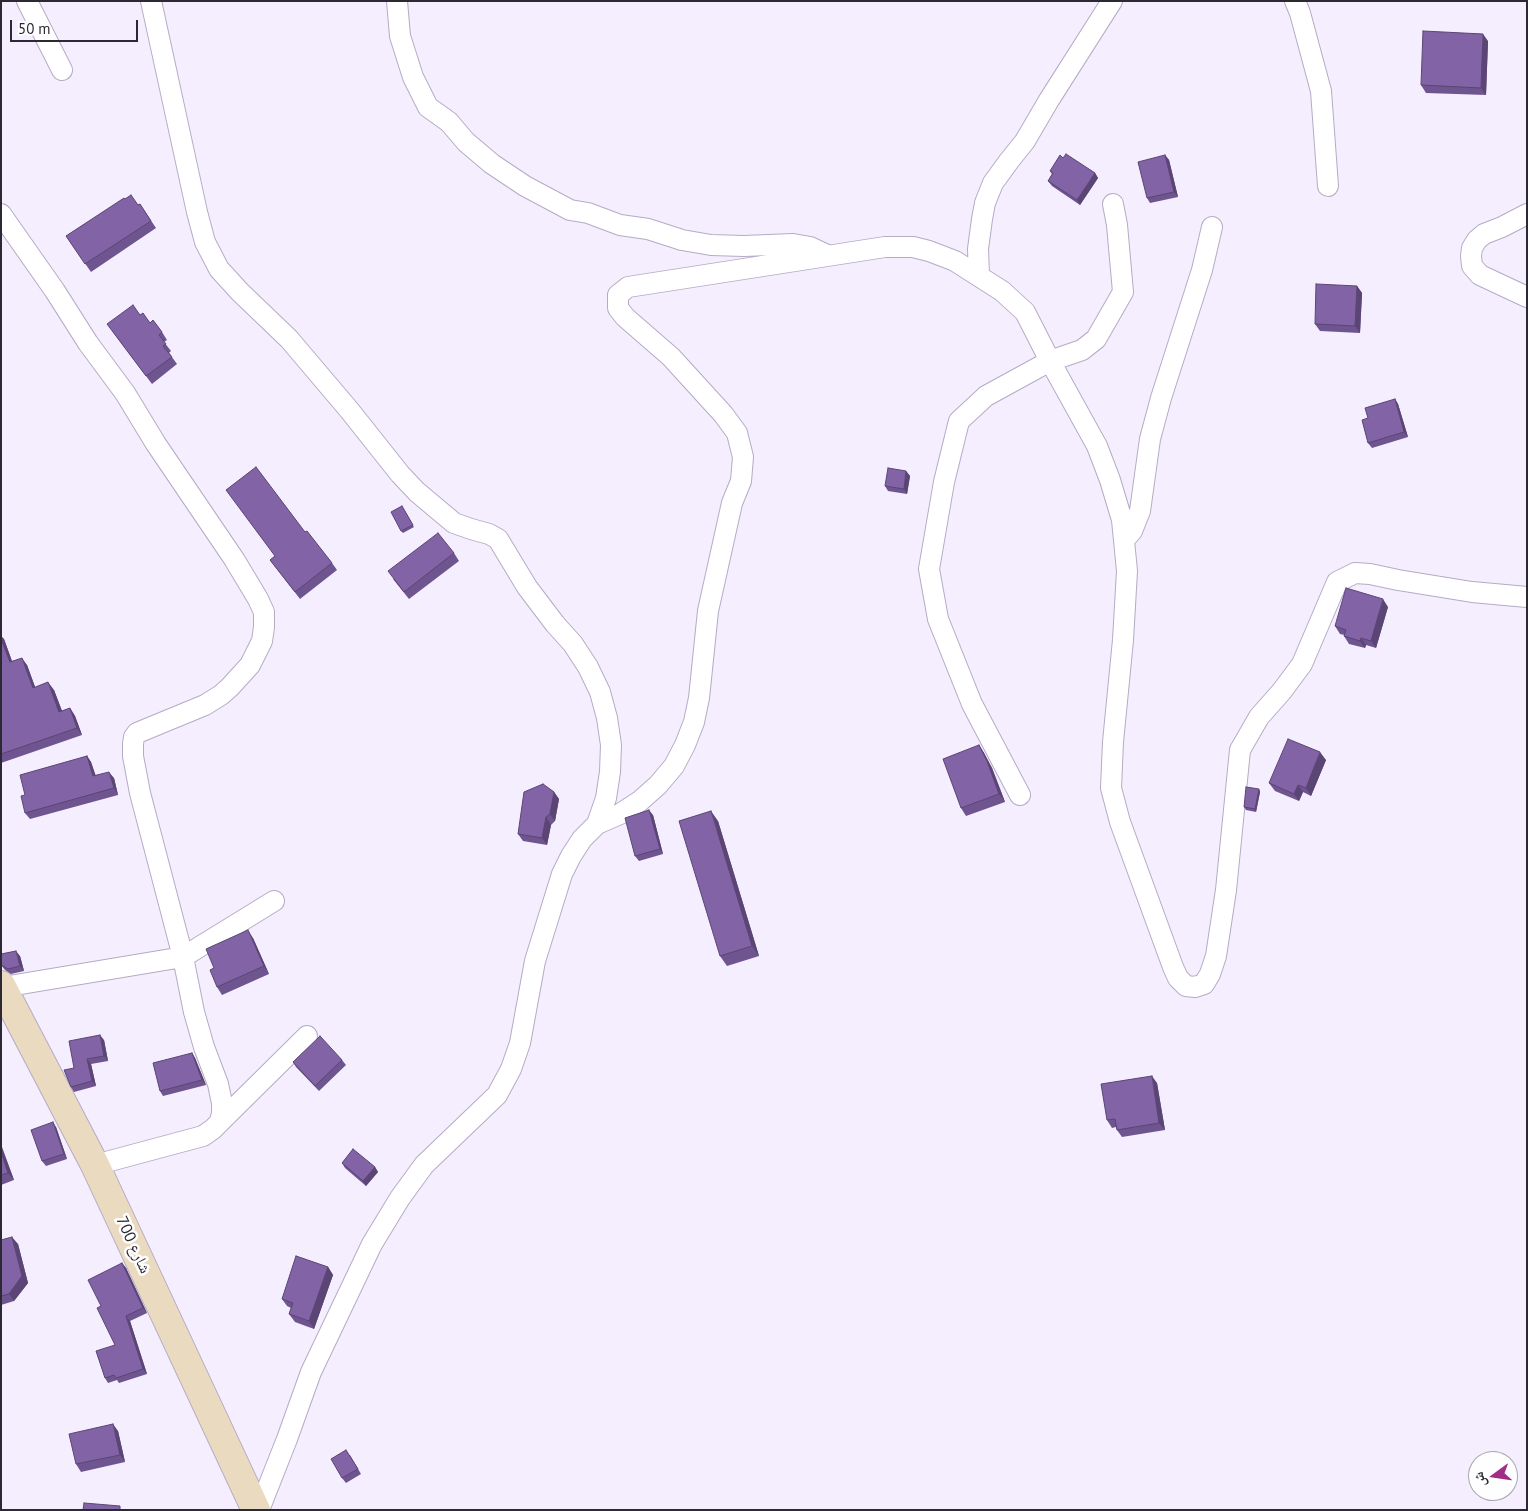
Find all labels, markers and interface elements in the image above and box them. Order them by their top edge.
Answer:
scale bar [12,10,140,42]
text: 50 m [18,19,51,38]
street label: شارع 700 [111,1213,155,1277]
north arrow [1468,1451,1518,1501]
text: ش [1469,1470,1490,1489]

